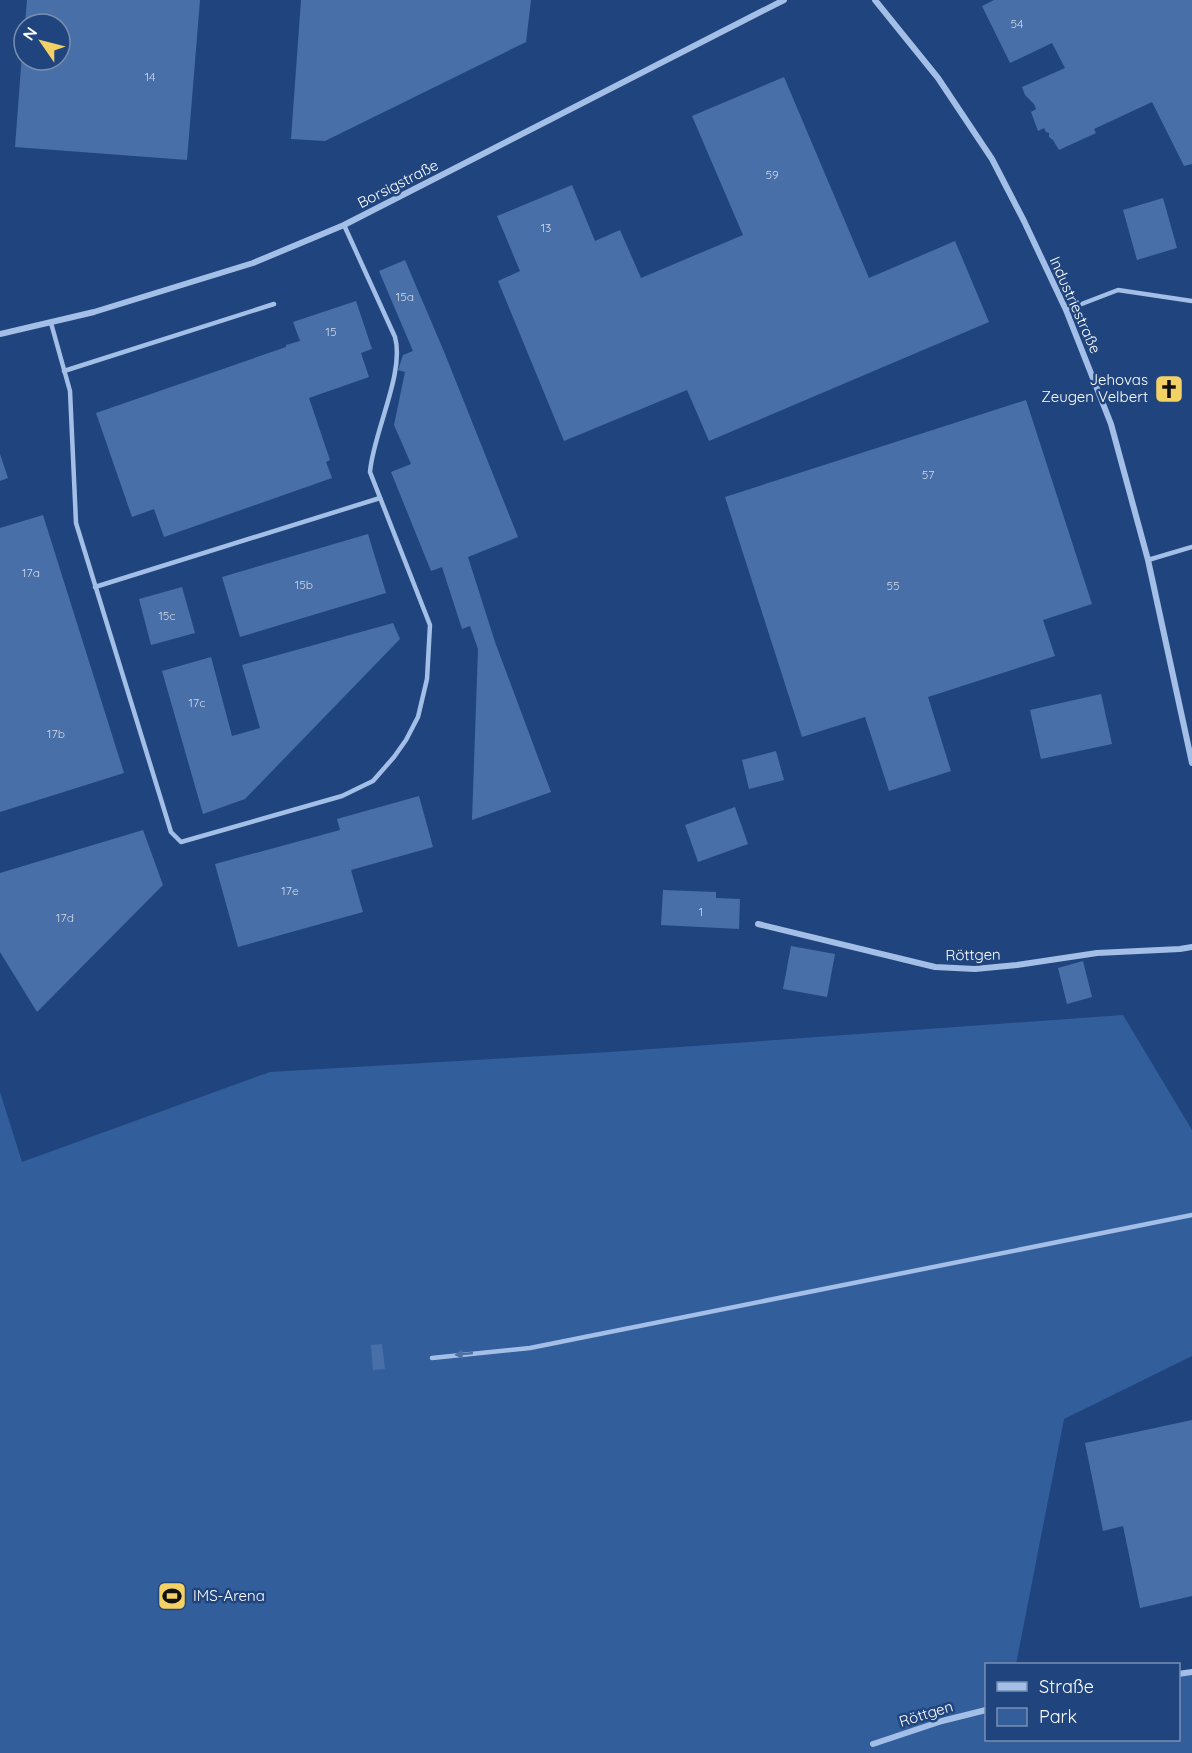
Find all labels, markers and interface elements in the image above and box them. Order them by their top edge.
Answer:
north arrow [12,12,72,72]
house number: 54 [1011,16,1023,31]
text: N [18,23,41,44]
house number: 14 [145,69,155,84]
street label: Borsigstraße [354,155,441,212]
house number: 59 [765,167,779,182]
house number: 13 [541,220,551,235]
street label: Industriestraße [1046,253,1105,356]
house number: 15a [396,289,414,304]
house number: 15 [326,324,336,339]
place label: Jehovas Zeugen Velbert [1041,370,1148,406]
church icon: Jehovas Zeugen Velbert [1153,373,1185,405]
house number: 57 [922,467,934,482]
house number: 17a [22,565,40,580]
house number: 15b [295,577,313,592]
house number: 55 [886,578,900,593]
house number: 15c [158,608,176,623]
house number: 17c [189,695,205,710]
house number: 17b [47,726,65,741]
house number: 17e [281,883,299,898]
house number: 1 [699,904,703,919]
house number: 17d [56,910,74,925]
street label: Röttgen [945,945,1001,964]
one-way arrow [455,1349,474,1359]
sports icon: IMS-Arena [156,1580,188,1612]
place label: IMS-Arena [193,1586,265,1605]
legend [985,1663,1180,1741]
text: Straße [1039,1675,1094,1698]
street label: Röttgen [897,1696,955,1731]
text: Park [1039,1705,1077,1728]

